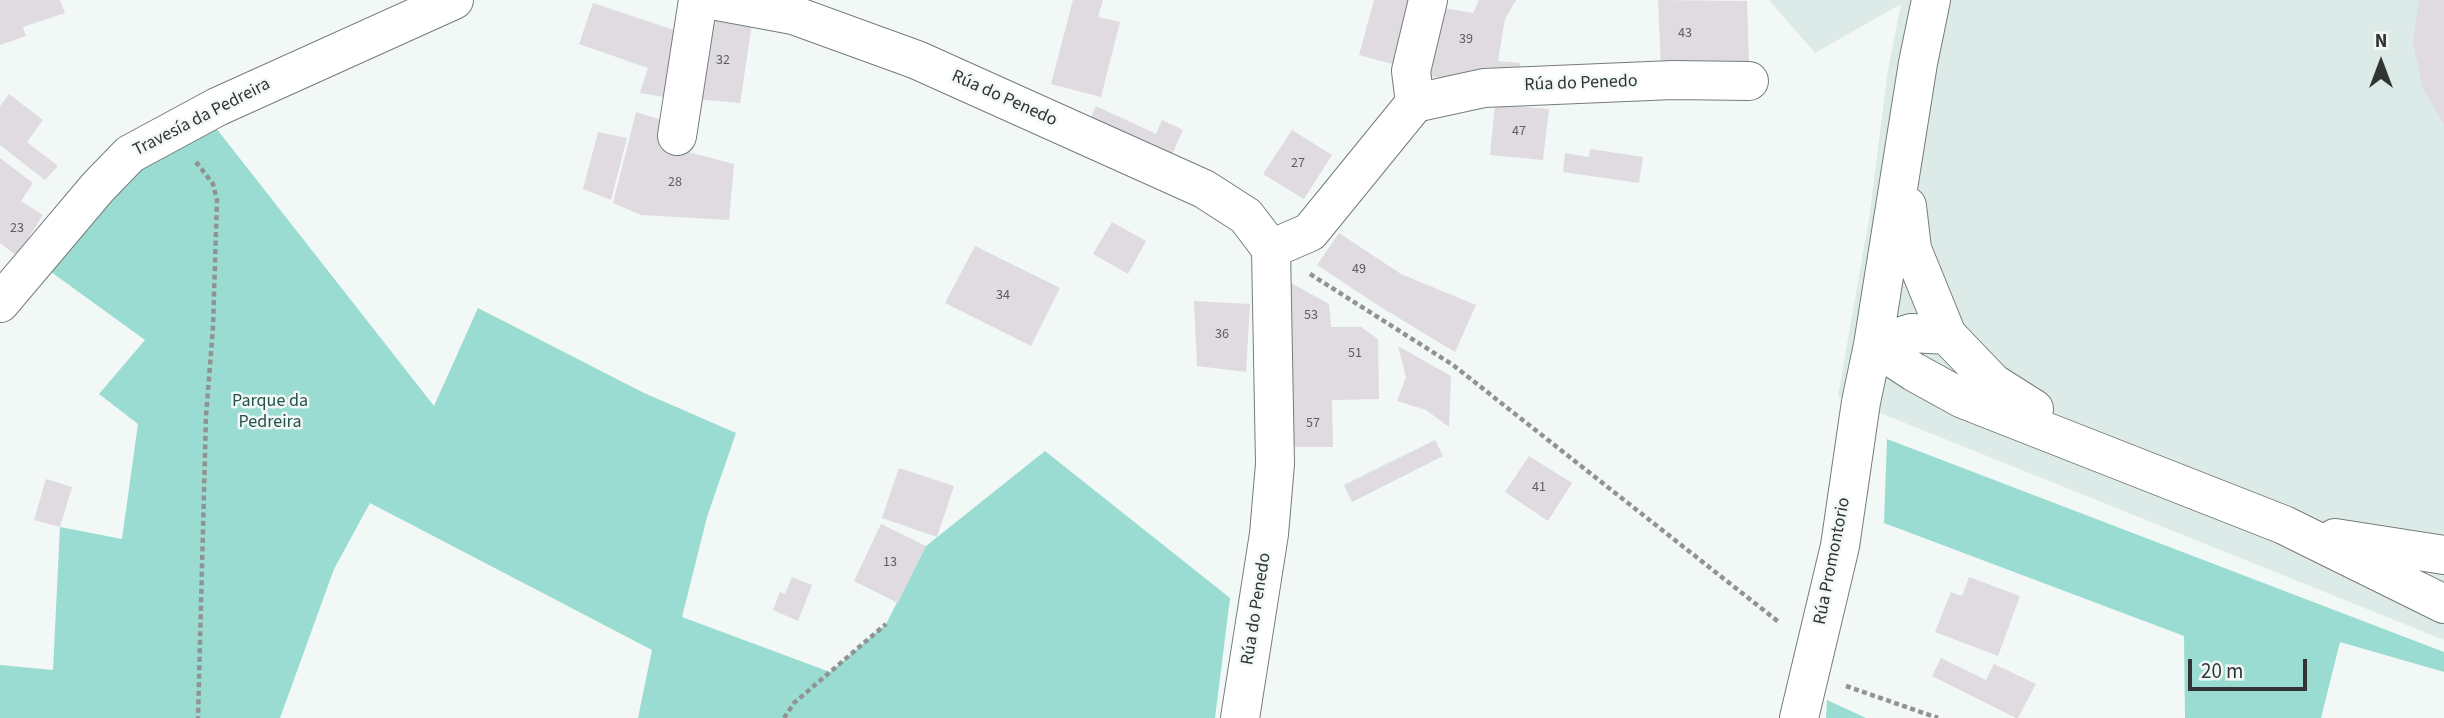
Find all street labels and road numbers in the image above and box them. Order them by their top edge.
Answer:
street label: Rúa do Penedo [948,66,1060,132]
street label: Rúa do Penedo [1524,71,1638,97]
street label: Travesía da Pedreira [130,74,274,162]
street label: Rúa Promontorio [1810,495,1856,627]
street label: Rúa do Penedo [1237,551,1277,667]

